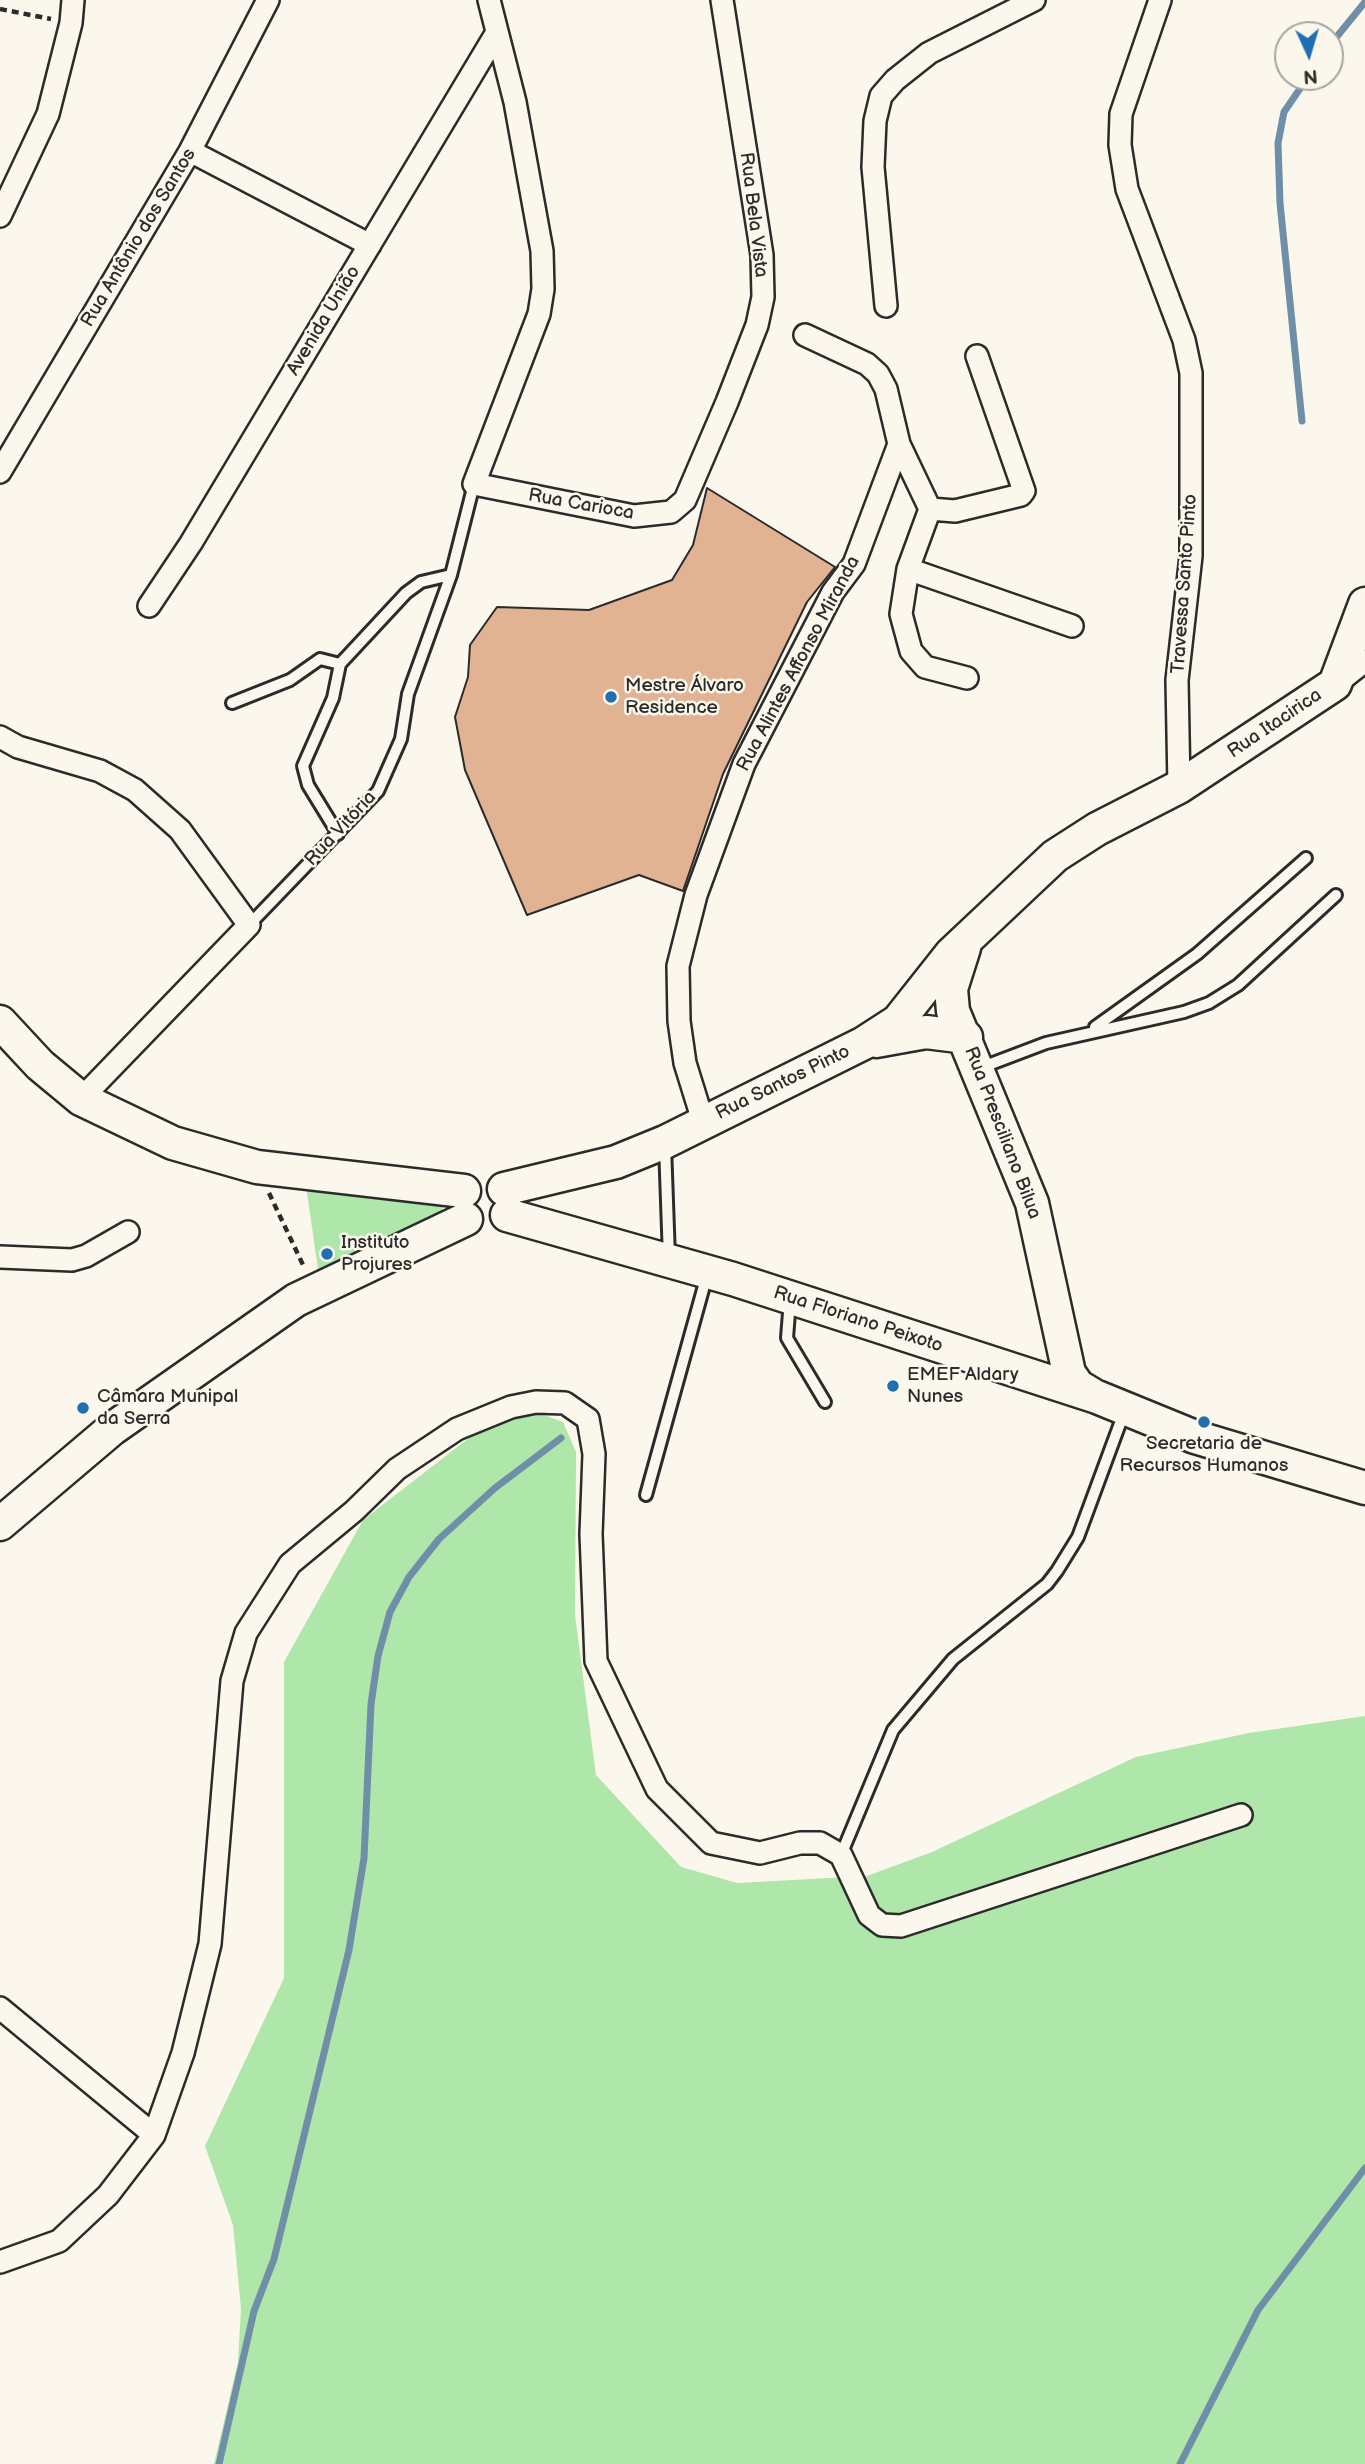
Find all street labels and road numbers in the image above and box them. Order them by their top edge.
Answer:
street label: Rua Antônio dos Santos [77,145,201,331]
street label: Rua Bela Vista [734,151,772,279]
street label: Avenida União [282,262,366,380]
street label: Rua Carioca [526,484,636,526]
street label: Travessa Santo Pinto [1167,493,1203,675]
street label: Rua Alintes Affonso Miranda [732,552,866,776]
street label: Rua Itacirica [1224,684,1326,764]
street label: Rua Vitória [301,787,381,871]
street label: Rua Santos Pinto [712,1041,854,1125]
street label: Rua Presciliano Bilua [959,1044,1045,1222]
street label: Rua Floriano Peixoto [770,1282,946,1358]

